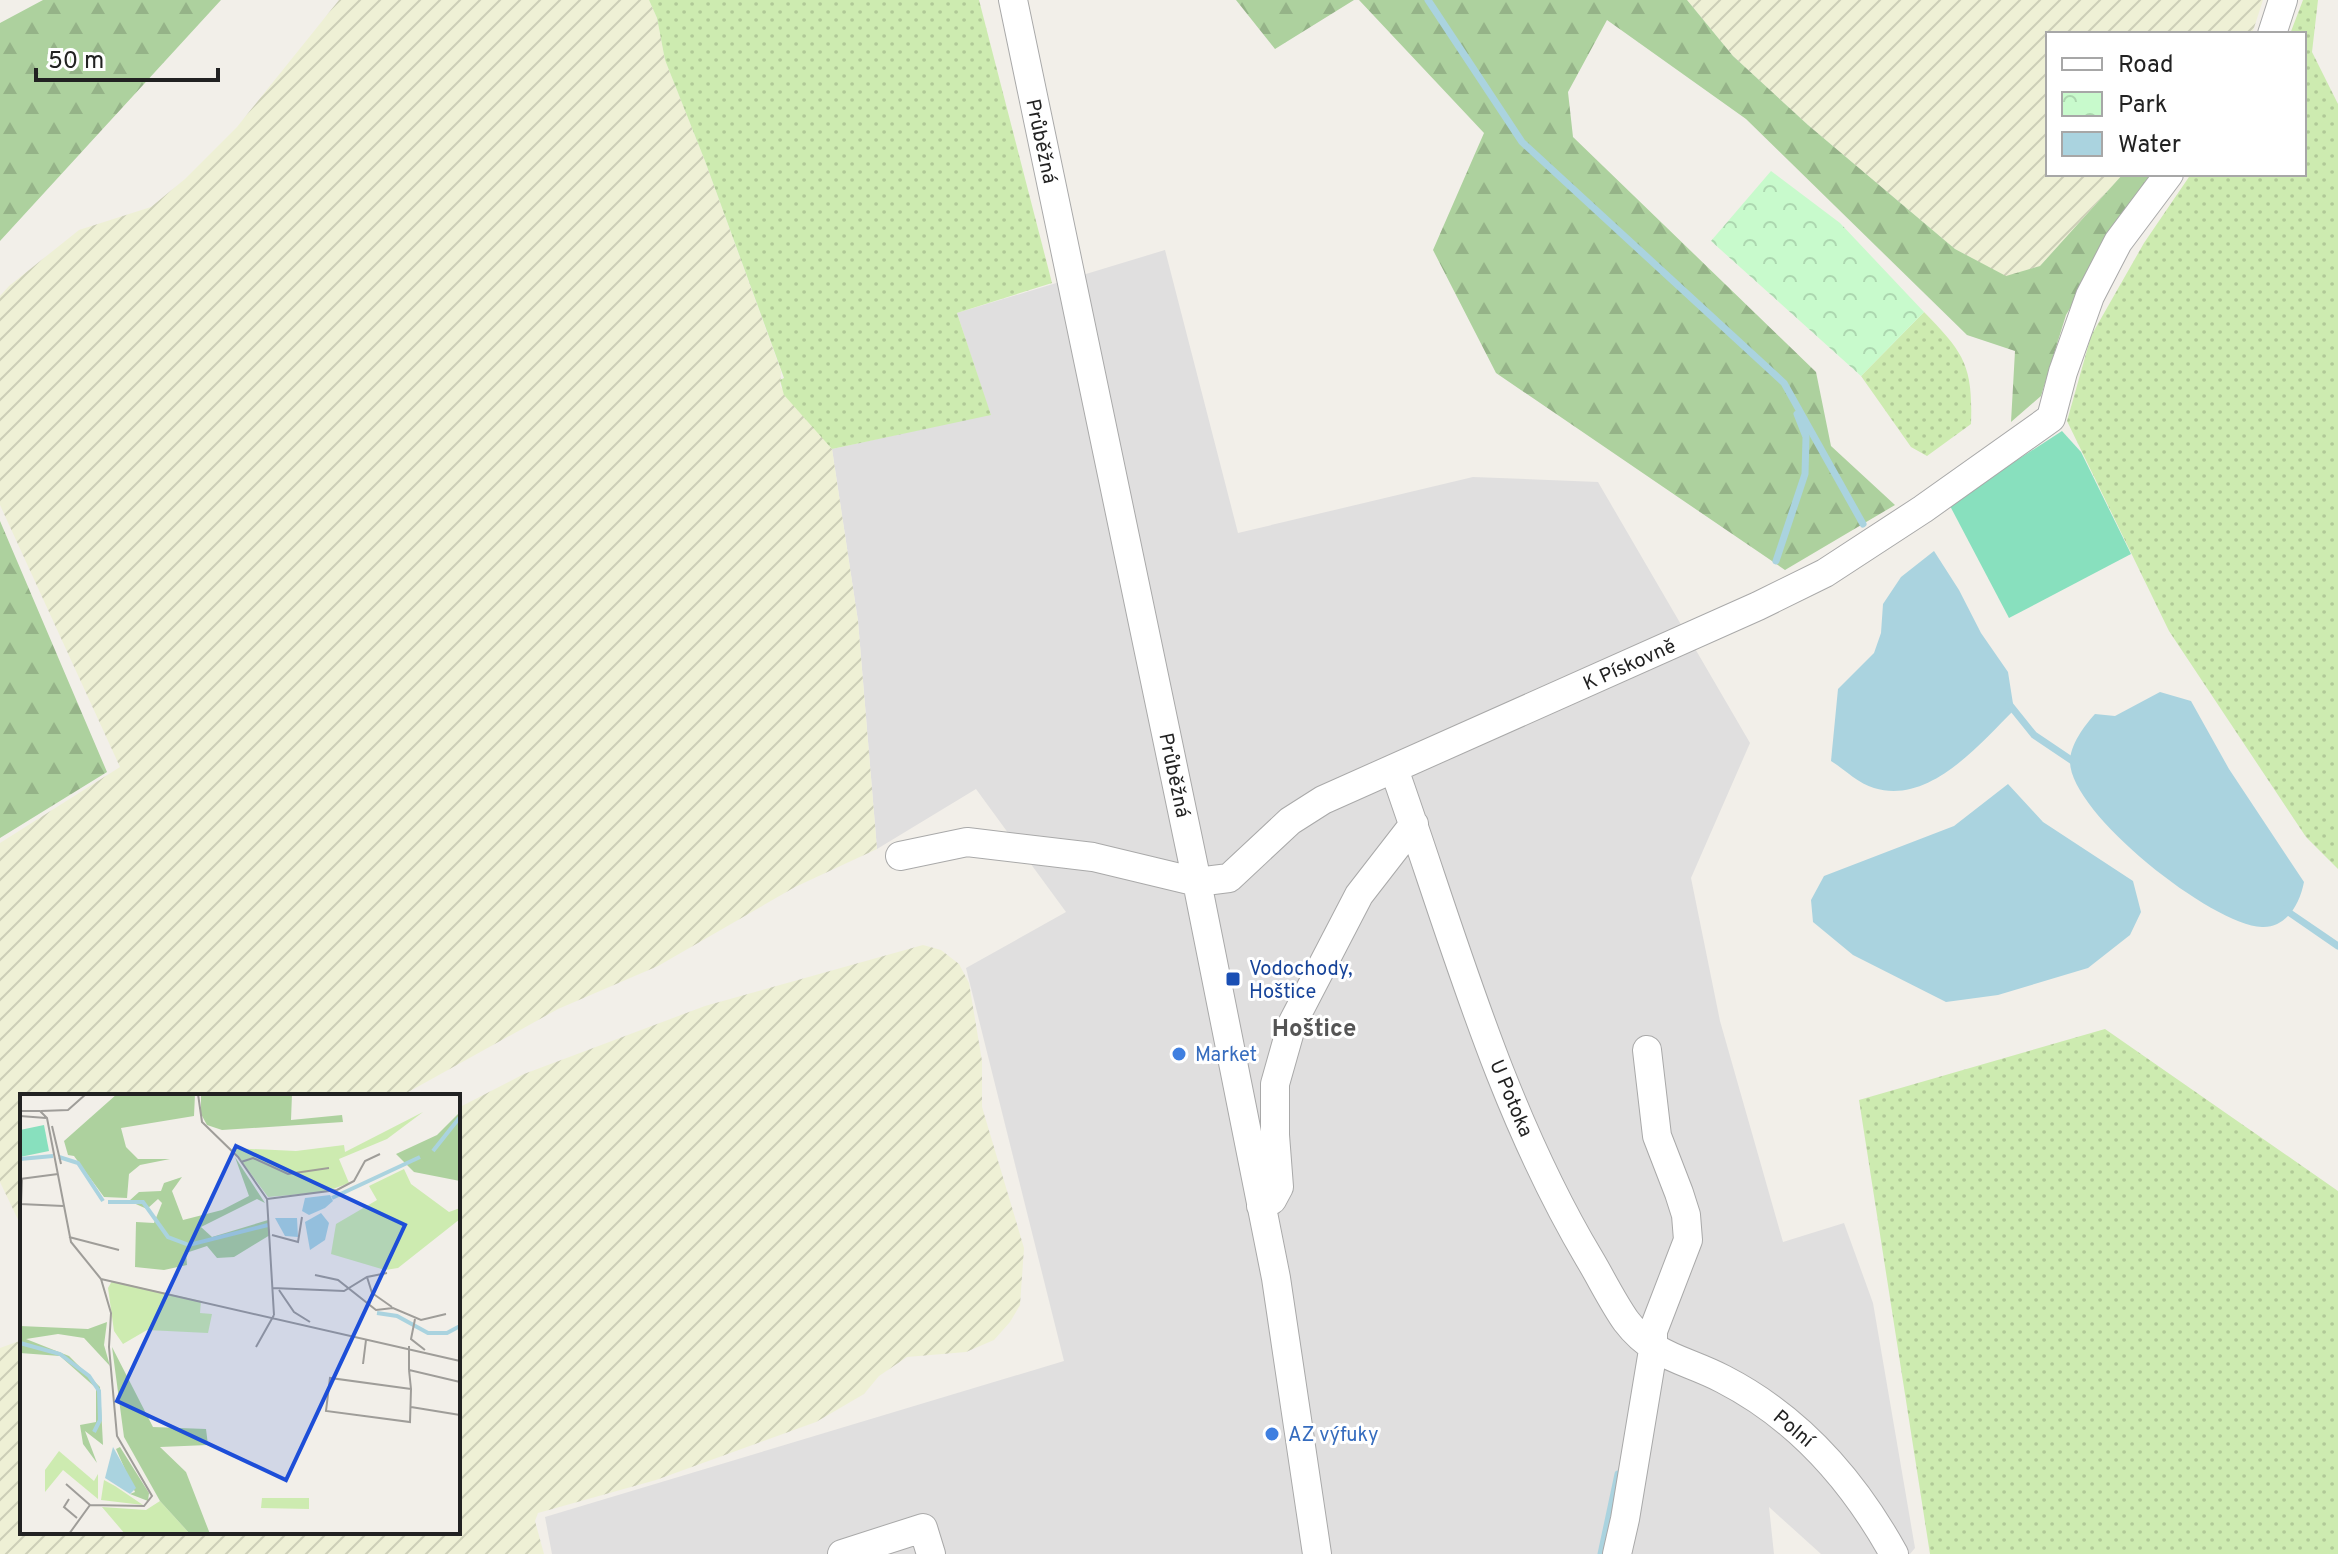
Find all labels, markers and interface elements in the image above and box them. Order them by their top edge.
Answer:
scale bar [36,32,218,82]
legend [2046,32,2306,176]
text: 50 m [48,47,104,77]
text: Road [2118,51,2174,81]
text: Park [2118,91,2168,121]
street label: Průběžná [1018,97,1062,186]
text: Water [2118,131,2181,161]
street label: K Pískovně [1579,634,1680,698]
street label: Průběžná [1151,731,1195,820]
place label: Vodochody, Hoštice [1249,957,1352,1006]
marker: Vodochody, Hoštice [1224,970,1242,988]
district label: Hoštice [1272,1015,1356,1045]
place label: Market [1195,1043,1257,1069]
marker: Market [1170,1045,1188,1063]
street label: U Potoka [1482,1056,1538,1141]
inset map [20,1094,460,1534]
street label: Polní [1767,1405,1820,1455]
place label: AZ výfuky [1288,1423,1378,1449]
marker: AZ výfuky [1263,1425,1281,1443]

